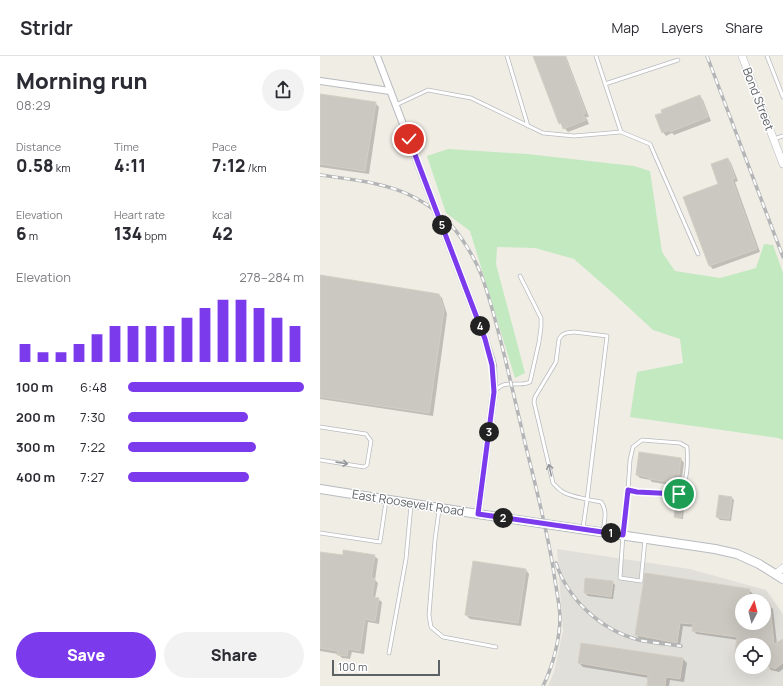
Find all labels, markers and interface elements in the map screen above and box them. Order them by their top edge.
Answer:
text: Stridr [20,15,73,41]
text: Map [611,18,639,37]
text: Layers [661,18,703,37]
text: Share [725,18,763,37]
street label: Bond Street [739,65,778,133]
text: Morning run [16,66,147,96]
button: share [262,69,304,111]
text: 08:29 [16,96,51,114]
pin [392,122,426,156]
icon: check [398,128,420,150]
text: Distance [16,139,61,154]
text: Time [114,139,139,154]
text: Pace [212,139,237,154]
text: 0.58 [16,154,54,177]
text: 4:11 [114,154,146,177]
text: 7:12 [212,154,245,177]
text: km [54,160,71,175]
text: /km [245,160,267,175]
text: Elevation [16,207,62,222]
text: Heart rate [114,207,165,222]
text: kcal [212,207,232,222]
pin: 5 [432,215,452,235]
text: 5 [439,217,445,232]
text: 6 [16,222,27,245]
text: 134 [114,222,142,245]
text: 42 [212,222,233,245]
text: m [27,228,38,243]
text: bpm [142,228,167,243]
text: Elevation [16,268,71,286]
text: 278–284 m [239,268,304,286]
pin: 4 [470,316,490,336]
text: 4 [477,318,483,333]
text: 100 m [16,378,53,396]
text: 6:48 [80,378,107,396]
text: 200 m [16,408,55,426]
text: 7:30 [80,408,106,426]
pin: 3 [479,422,499,442]
text: 3 [486,424,492,439]
text: 300 m [16,438,55,456]
text: 7:22 [80,438,105,456]
one-way arrow [335,459,348,467]
one-way arrow [546,463,554,476]
text: 400 m [16,468,55,486]
text: 7:27 [80,468,104,486]
pin [662,477,696,511]
icon: arrive [668,483,690,505]
street label: East Roosevelt Road [351,485,465,520]
pin: 2 [493,508,513,528]
text: 2 [500,510,506,525]
pin: 1 [601,523,621,543]
text: 1 [609,525,613,540]
north arrow [735,594,771,630]
map controls [735,594,771,674]
button: Save [16,632,156,678]
button: Share [164,632,304,678]
button: locate [735,638,771,674]
scale bar [332,658,440,677]
text: 100 m [338,659,367,674]

